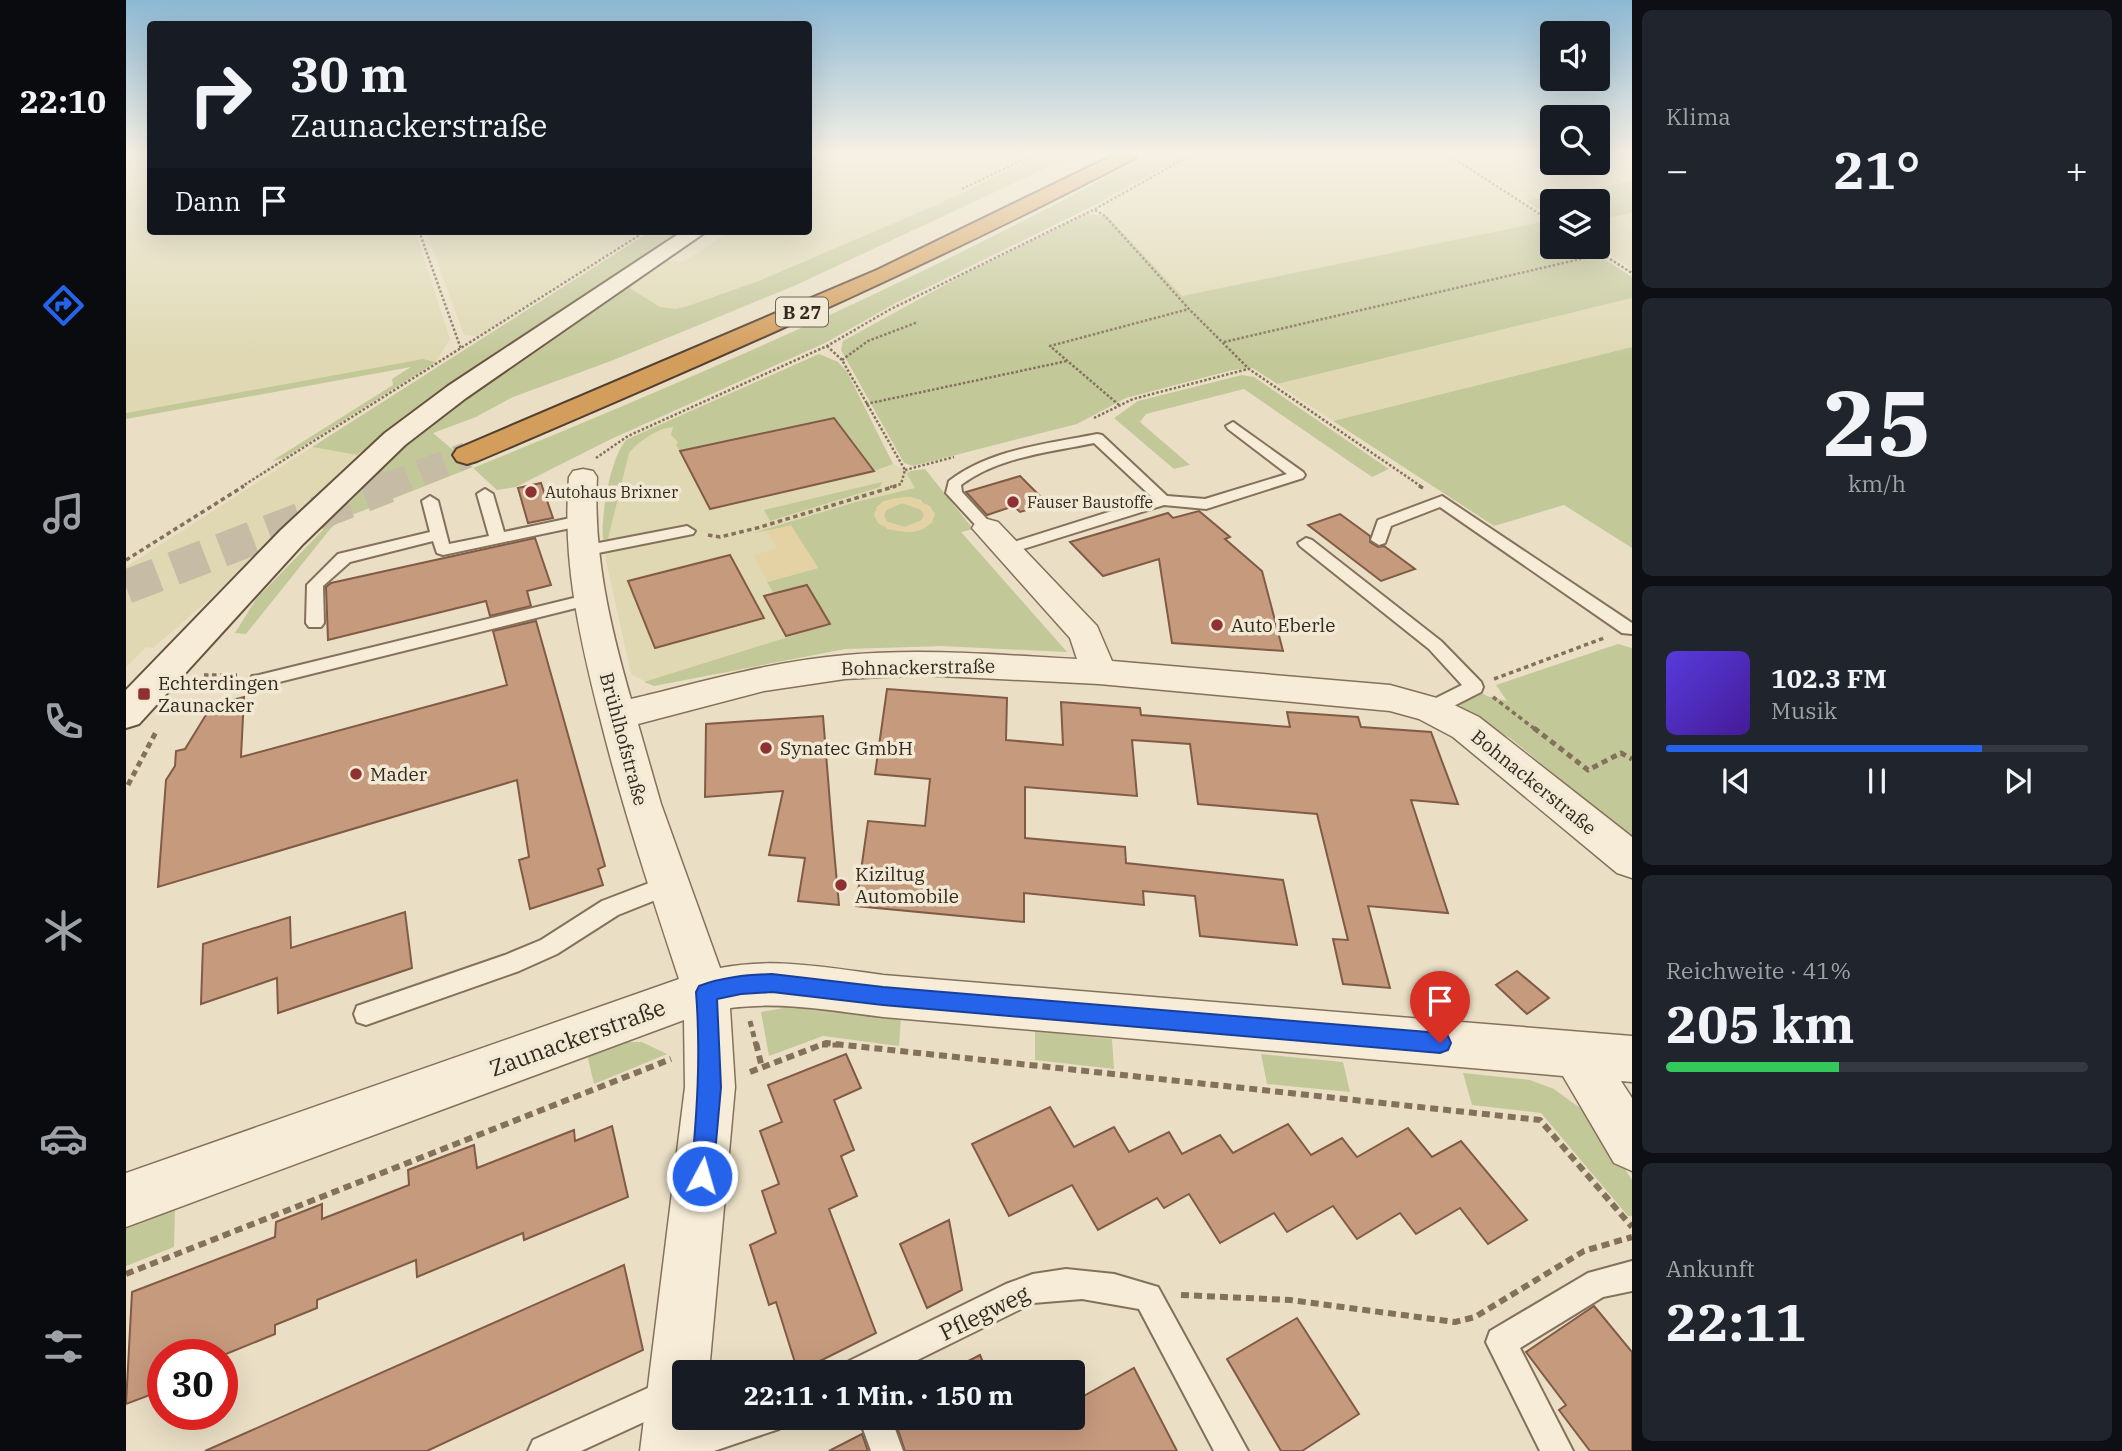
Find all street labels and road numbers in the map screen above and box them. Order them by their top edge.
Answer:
road number: B 27 [776,298,828,326]
street label: Bohnackerstraße [841,654,995,680]
street label: Brühlhofstraße [595,670,653,808]
street label: Bohnackerstraße [1467,724,1601,840]
street label: Zaunackerstraße [485,991,669,1083]
street label: Pflegweg [934,1277,1034,1347]

